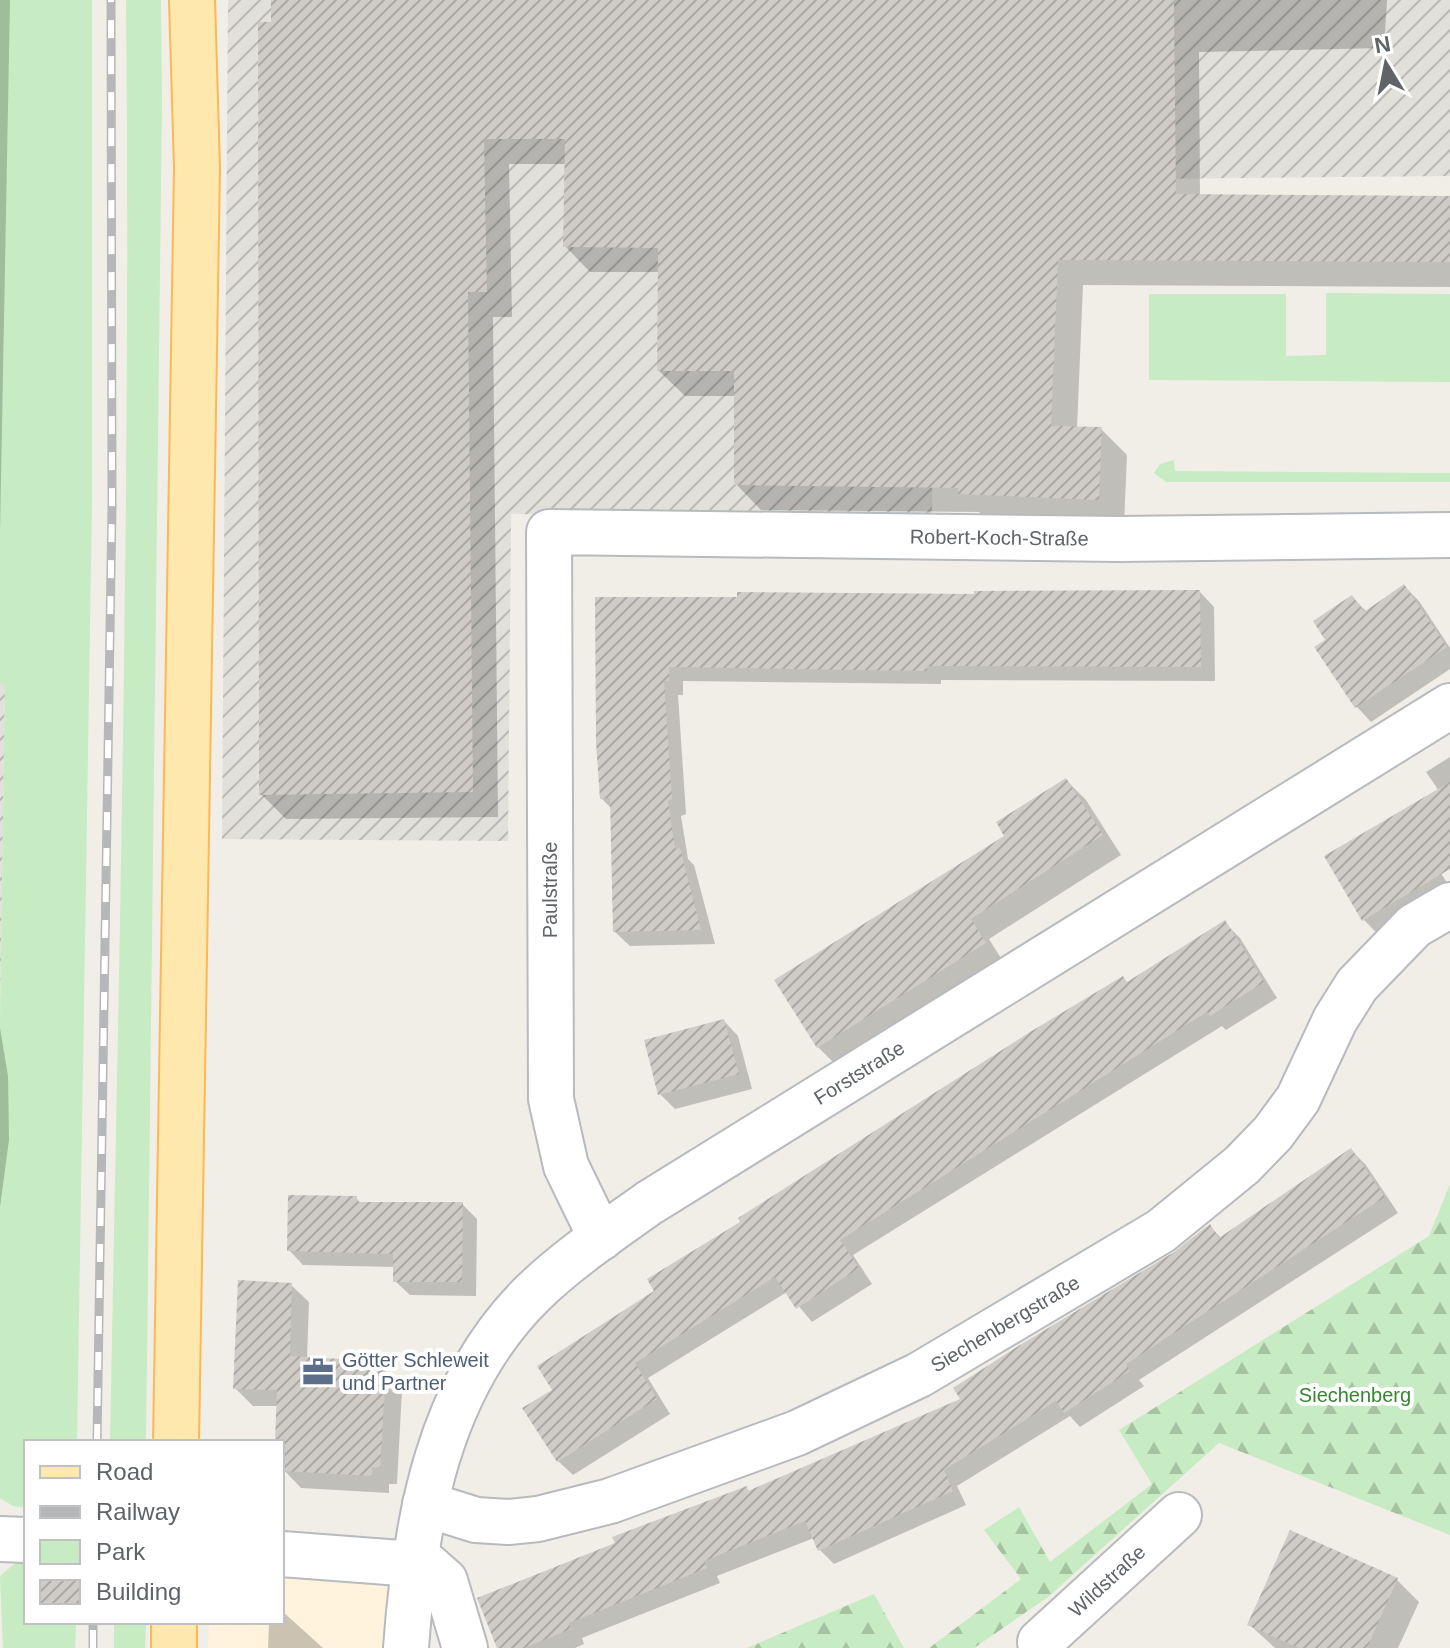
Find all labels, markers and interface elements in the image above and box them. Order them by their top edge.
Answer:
north arrow [1346,24,1426,104]
text: N [1373,31,1393,58]
street label: Robert-Koch-Straße [910,525,1089,550]
street label: Paulstraße [539,842,561,938]
street label: Forststraße [810,1036,908,1109]
street label: Siechenbergstraße [927,1271,1083,1377]
place label: Götter Schleweit und Partner [342,1349,489,1394]
office icon: Götter Schleweit und Partner [301,1355,335,1389]
park label: Siechenberg [1299,1384,1411,1406]
legend [24,1440,284,1624]
text: Road [96,1458,153,1485]
text: Railway [96,1498,180,1525]
text: Park [96,1538,146,1565]
street label: Wildstraße [1064,1540,1150,1621]
text: Building [96,1578,181,1605]

